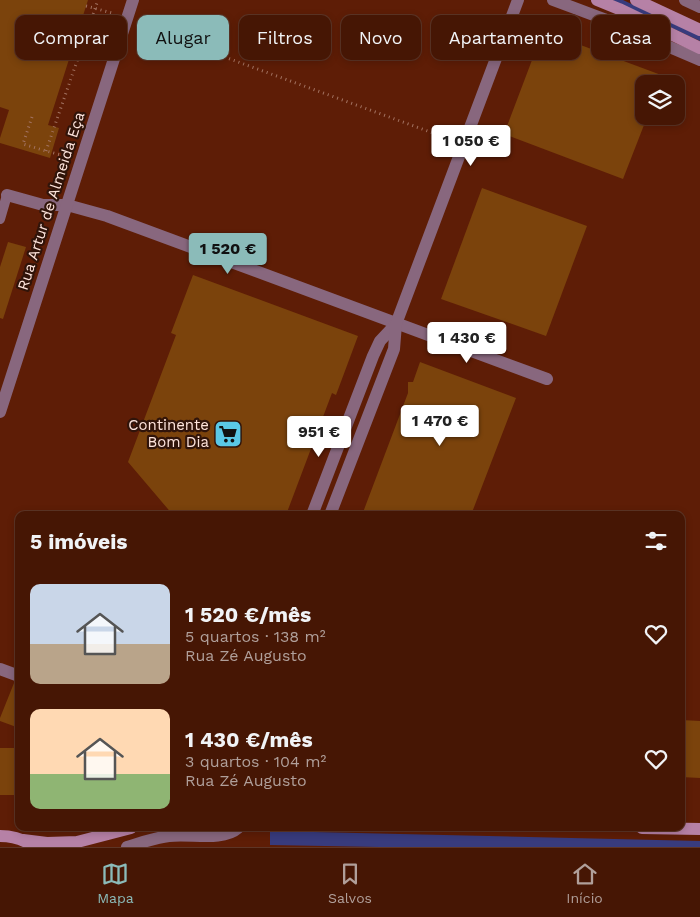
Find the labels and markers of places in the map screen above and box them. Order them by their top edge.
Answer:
pin: 1 050 € [425,124,517,167]
pin: 1 520 € [182,232,274,275]
pin: 1 430 € [421,322,513,364]
pin: 1 470 € [394,404,486,447]
place label: Continente Bom Dia [128,416,209,451]
pin: 951 € [284,416,354,458]
supermarket icon: Continente Bom Dia [213,419,243,449]

